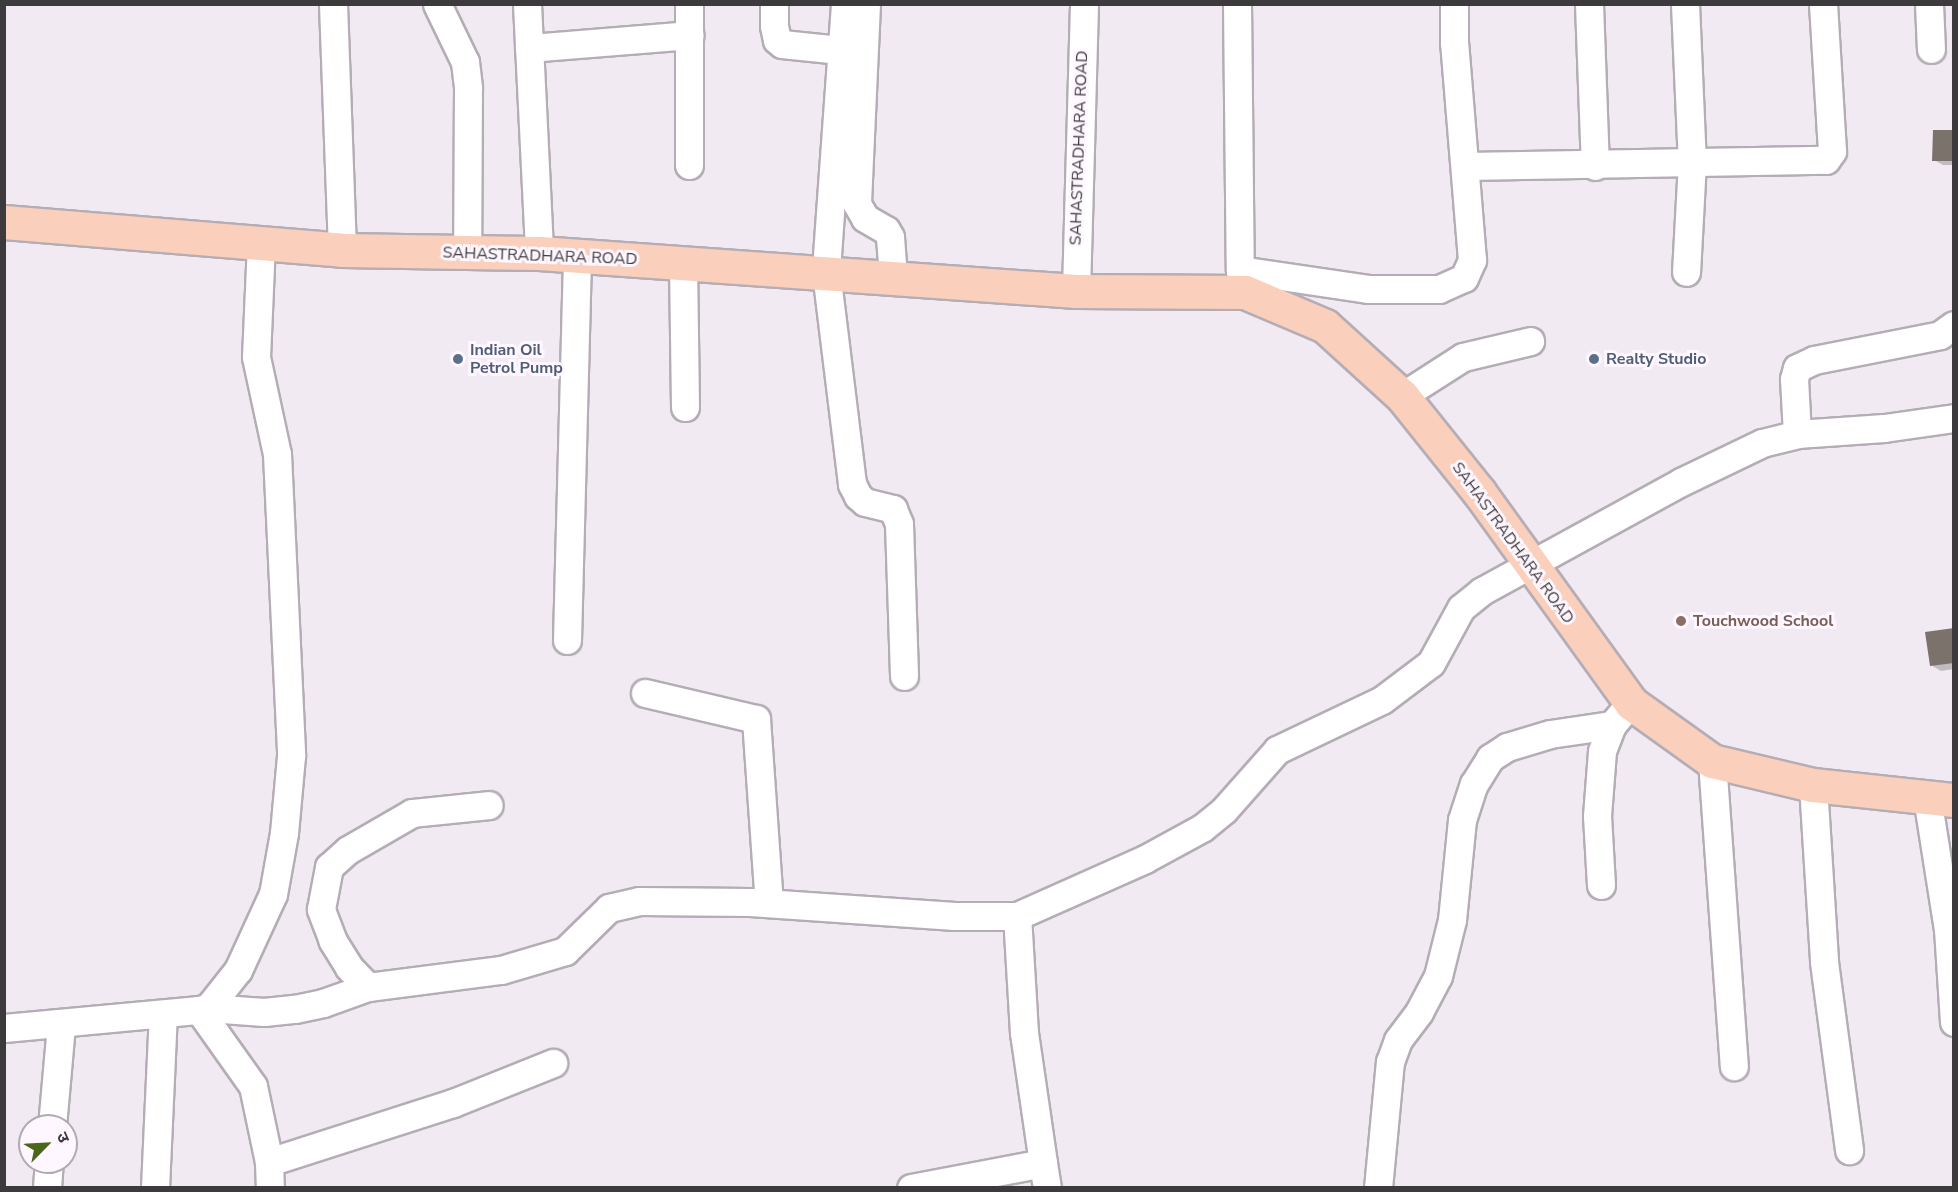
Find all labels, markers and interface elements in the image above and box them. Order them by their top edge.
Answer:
street label: SAHASTRADHARA ROAD [1066,50,1092,246]
street label: SAHASTRADHARA ROAD [442,243,638,269]
place label: Indian Oil Petrol Pump [470,340,563,378]
place label: Realty Studio [1606,349,1706,369]
marker: Indian Oil Petrol Pump [451,352,465,366]
marker: Realty Studio [1587,352,1601,366]
street label: SAHASTRADHARA ROAD [1448,459,1578,627]
place label: Touchwood School [1693,611,1833,631]
marker: Touchwood School [1674,614,1688,628]
north arrow [18,1114,78,1174]
text: उ [51,1129,75,1146]

